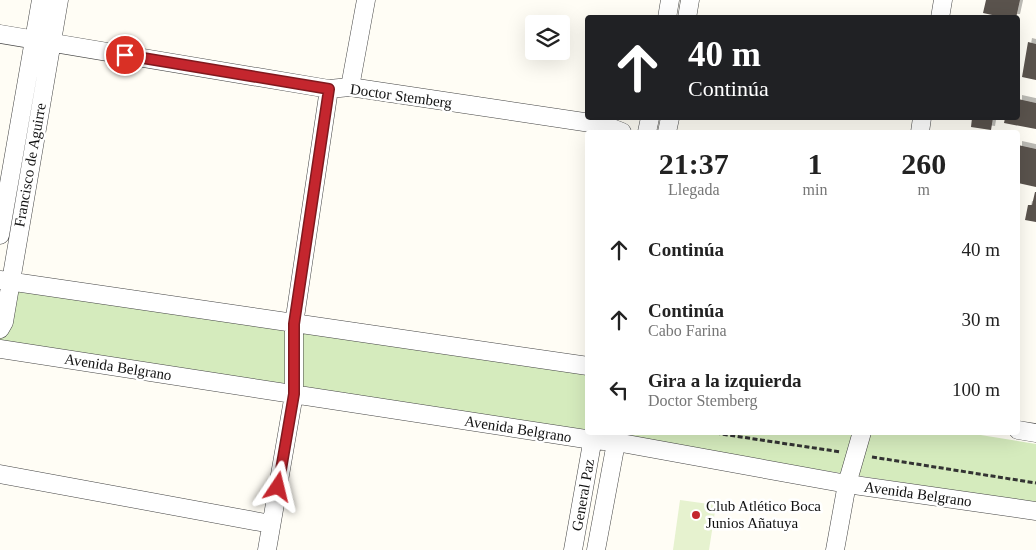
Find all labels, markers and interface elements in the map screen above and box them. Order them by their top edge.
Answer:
map controls [525,15,570,60]
button: layers [525,15,570,60]
pin [104,34,146,76]
icon: ahead [605,35,670,100]
text: 40 m [688,35,761,74]
icon: arrive [111,41,139,69]
text: Continúa [688,76,769,101]
street label: Doctor Stemberg [349,81,453,111]
street label: Francisco de Aguirre [11,101,49,228]
text: 21:37 [659,147,729,180]
text: 1 [807,147,822,180]
text: 260 [901,147,946,180]
text: Llegada [668,181,720,198]
text: min [803,181,827,198]
text: m [917,181,930,198]
icon: ahead [605,236,633,264]
text: Continúa [648,239,724,260]
text: 40 m [961,239,1000,260]
text: Continúa [648,300,724,321]
icon: ahead [605,306,633,334]
text: 30 m [961,309,1000,330]
text: Cabo Farina [648,322,727,339]
street label: Avenida Belgrano [63,351,173,383]
text: Gira a la izquierda [648,370,802,391]
icon: left [605,376,633,404]
text: 100 m [952,379,1000,400]
text: Doctor Stemberg [648,392,757,409]
street label: Avenida Belgrano [463,413,573,445]
street label: General Paz [569,457,597,532]
position arrow [251,460,303,512]
street label: Avenida Belgrano [863,479,973,509]
place label: Club Atlético Boca Junios Añatuya [706,498,821,531]
marker: Club Atlético Boca Junios Añatuya [690,509,702,521]

